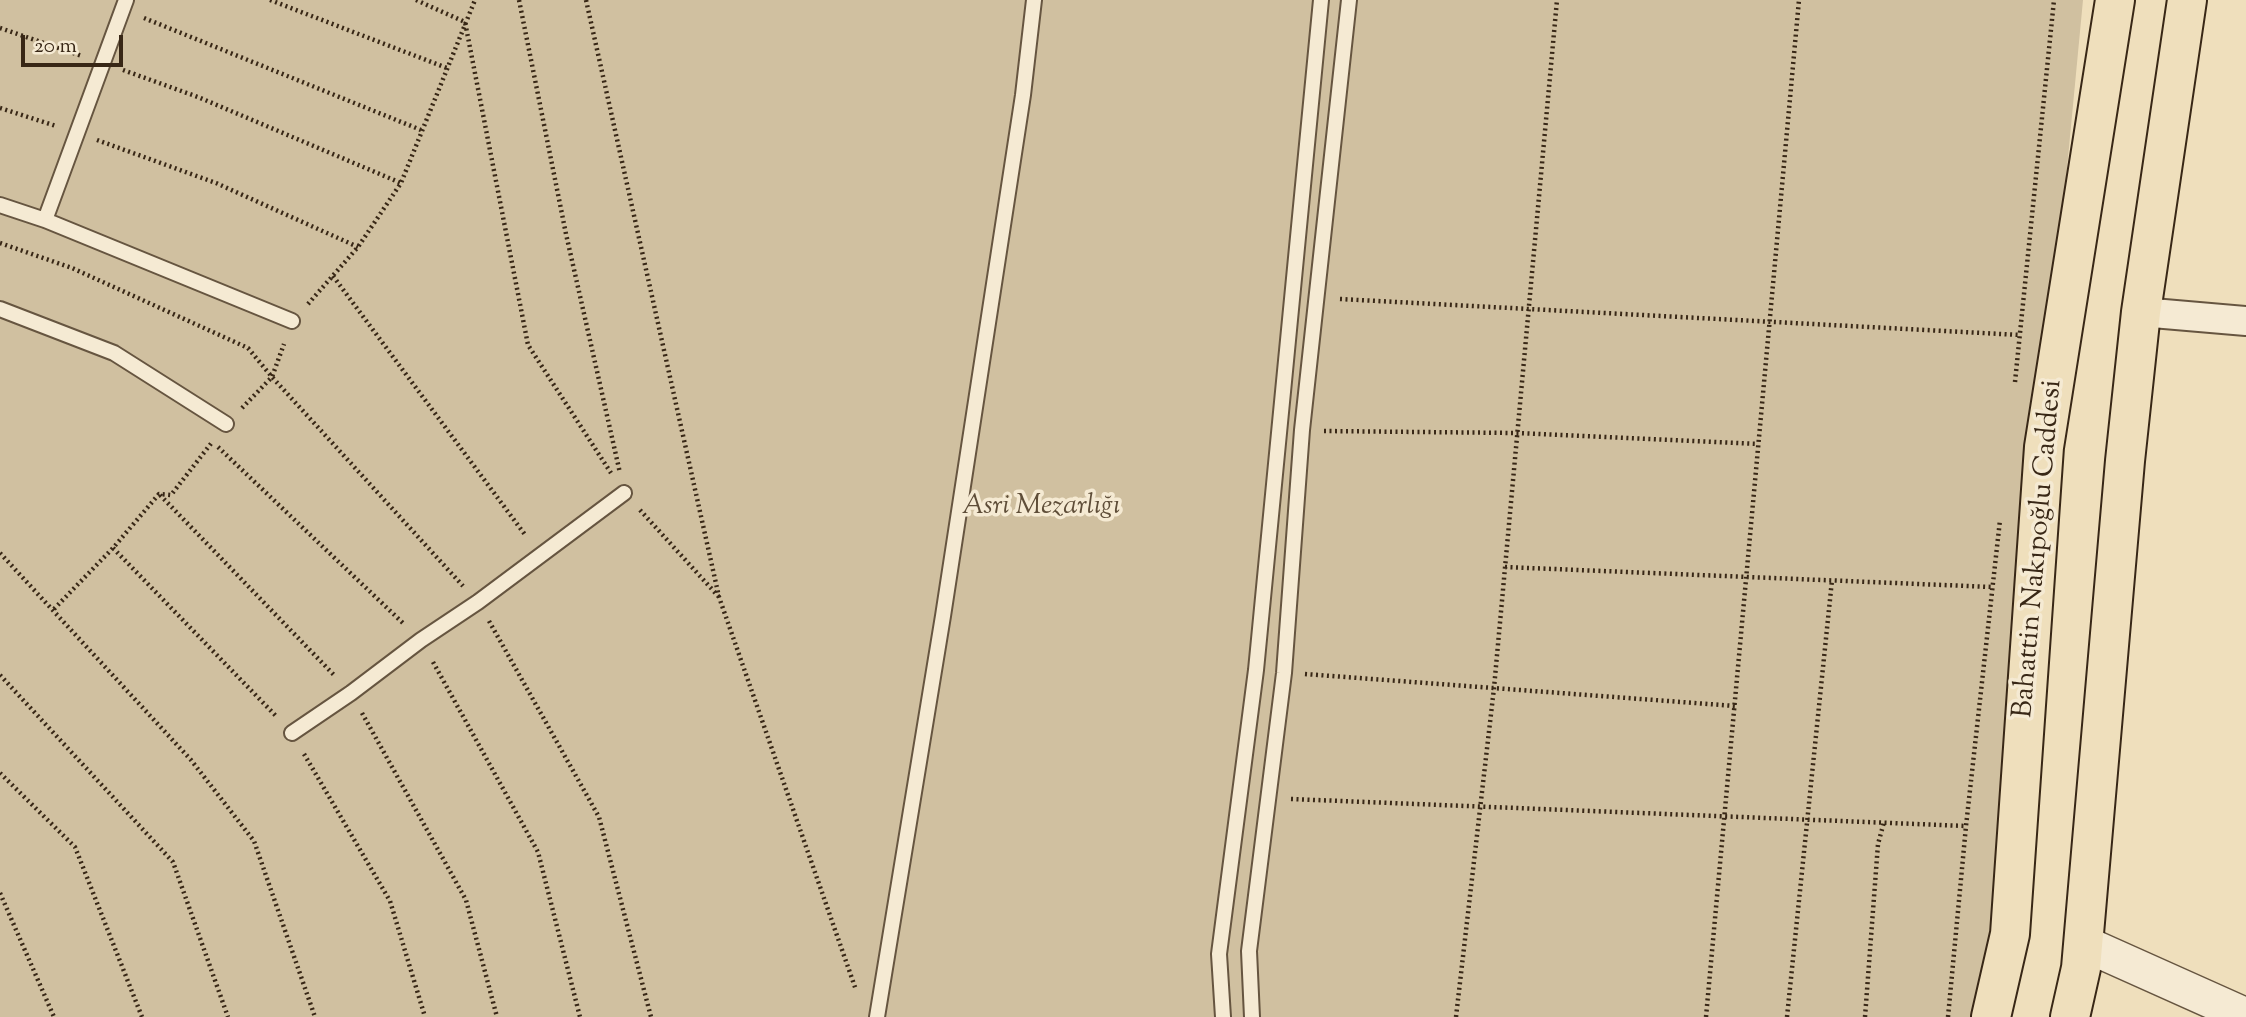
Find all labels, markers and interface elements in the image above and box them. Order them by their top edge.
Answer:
scale bar [24,21,126,65]
text: 20 m [34,32,77,62]
street label: Bahattin Nakıpoğlu Caddesi [2008,379,2072,719]
park label: Asri Mezarlığı [962,491,1120,525]

